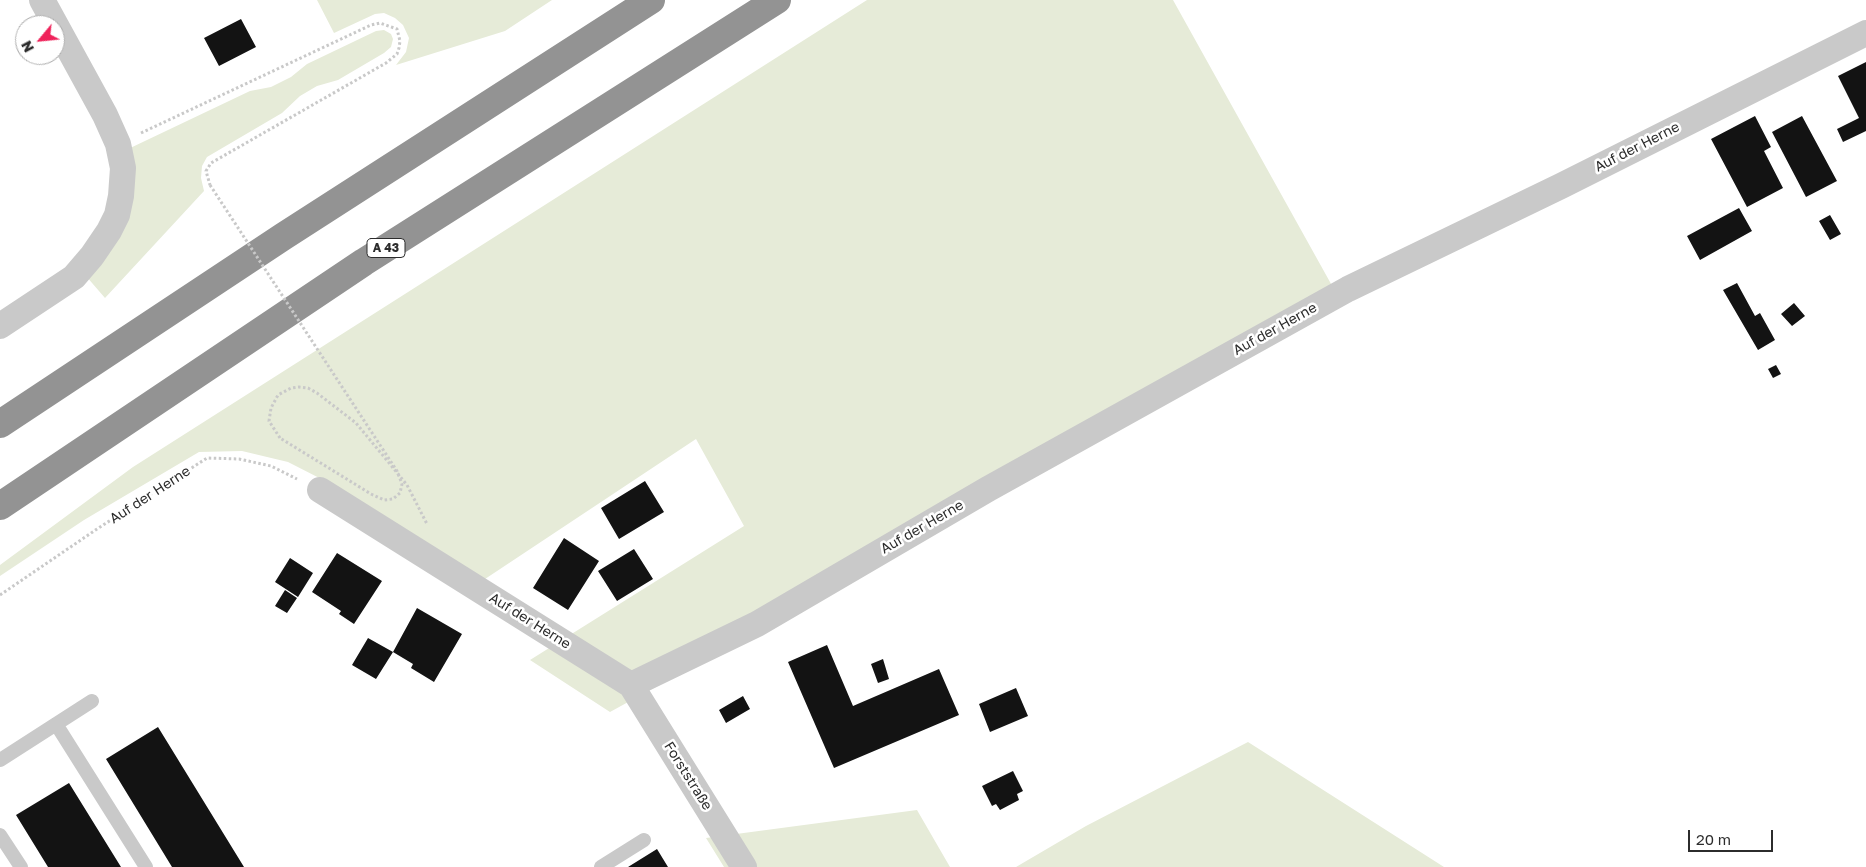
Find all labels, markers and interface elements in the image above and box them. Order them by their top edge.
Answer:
north arrow [15,15,65,65]
text: N [17,38,37,56]
street label: Auf der Herne [1592,118,1682,176]
road number: A 43 [367,238,405,258]
street label: Auf der Herne [1230,299,1320,359]
street label: Auf der Herne [107,463,193,527]
street label: Auf der Herne [878,497,966,557]
street label: Auf der Herne [486,589,574,653]
street label: Forststraße [660,739,716,813]
scale bar [1691,820,1776,852]
text: 20 m [1696,830,1731,848]

